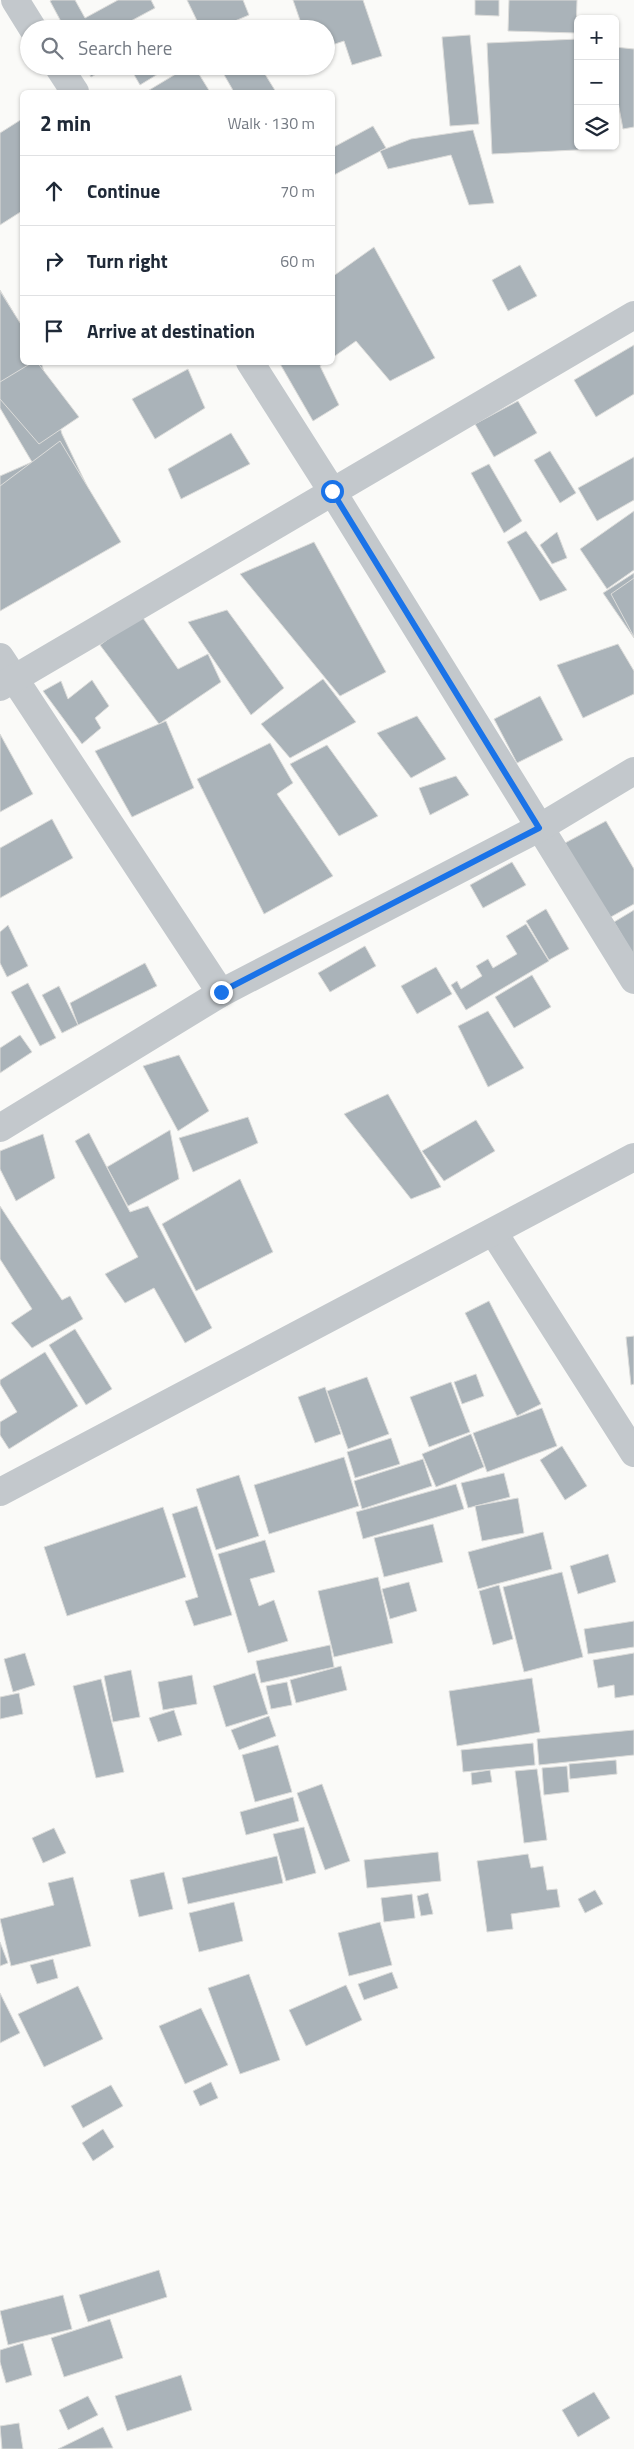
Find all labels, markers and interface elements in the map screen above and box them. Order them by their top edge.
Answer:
map controls [574,15,619,150]
button: + [574,15,619,60]
search box [20,20,335,75]
text: Search here [78,33,172,62]
icon: search [38,34,66,62]
button: − [574,60,619,105]
button: layers [574,105,619,150]
text: 2 min [40,107,91,139]
text: Walk · 130 m [227,111,315,135]
text: Continue [87,176,160,205]
icon: ahead [40,177,68,205]
text: 70 m [280,179,315,203]
text: Turn right [87,246,168,275]
icon: right [40,247,68,275]
text: 60 m [280,249,315,273]
text: Arrive at destination [87,316,255,345]
icon: arrive [40,317,68,345]
route start [321,480,344,503]
route end [210,981,233,1004]

